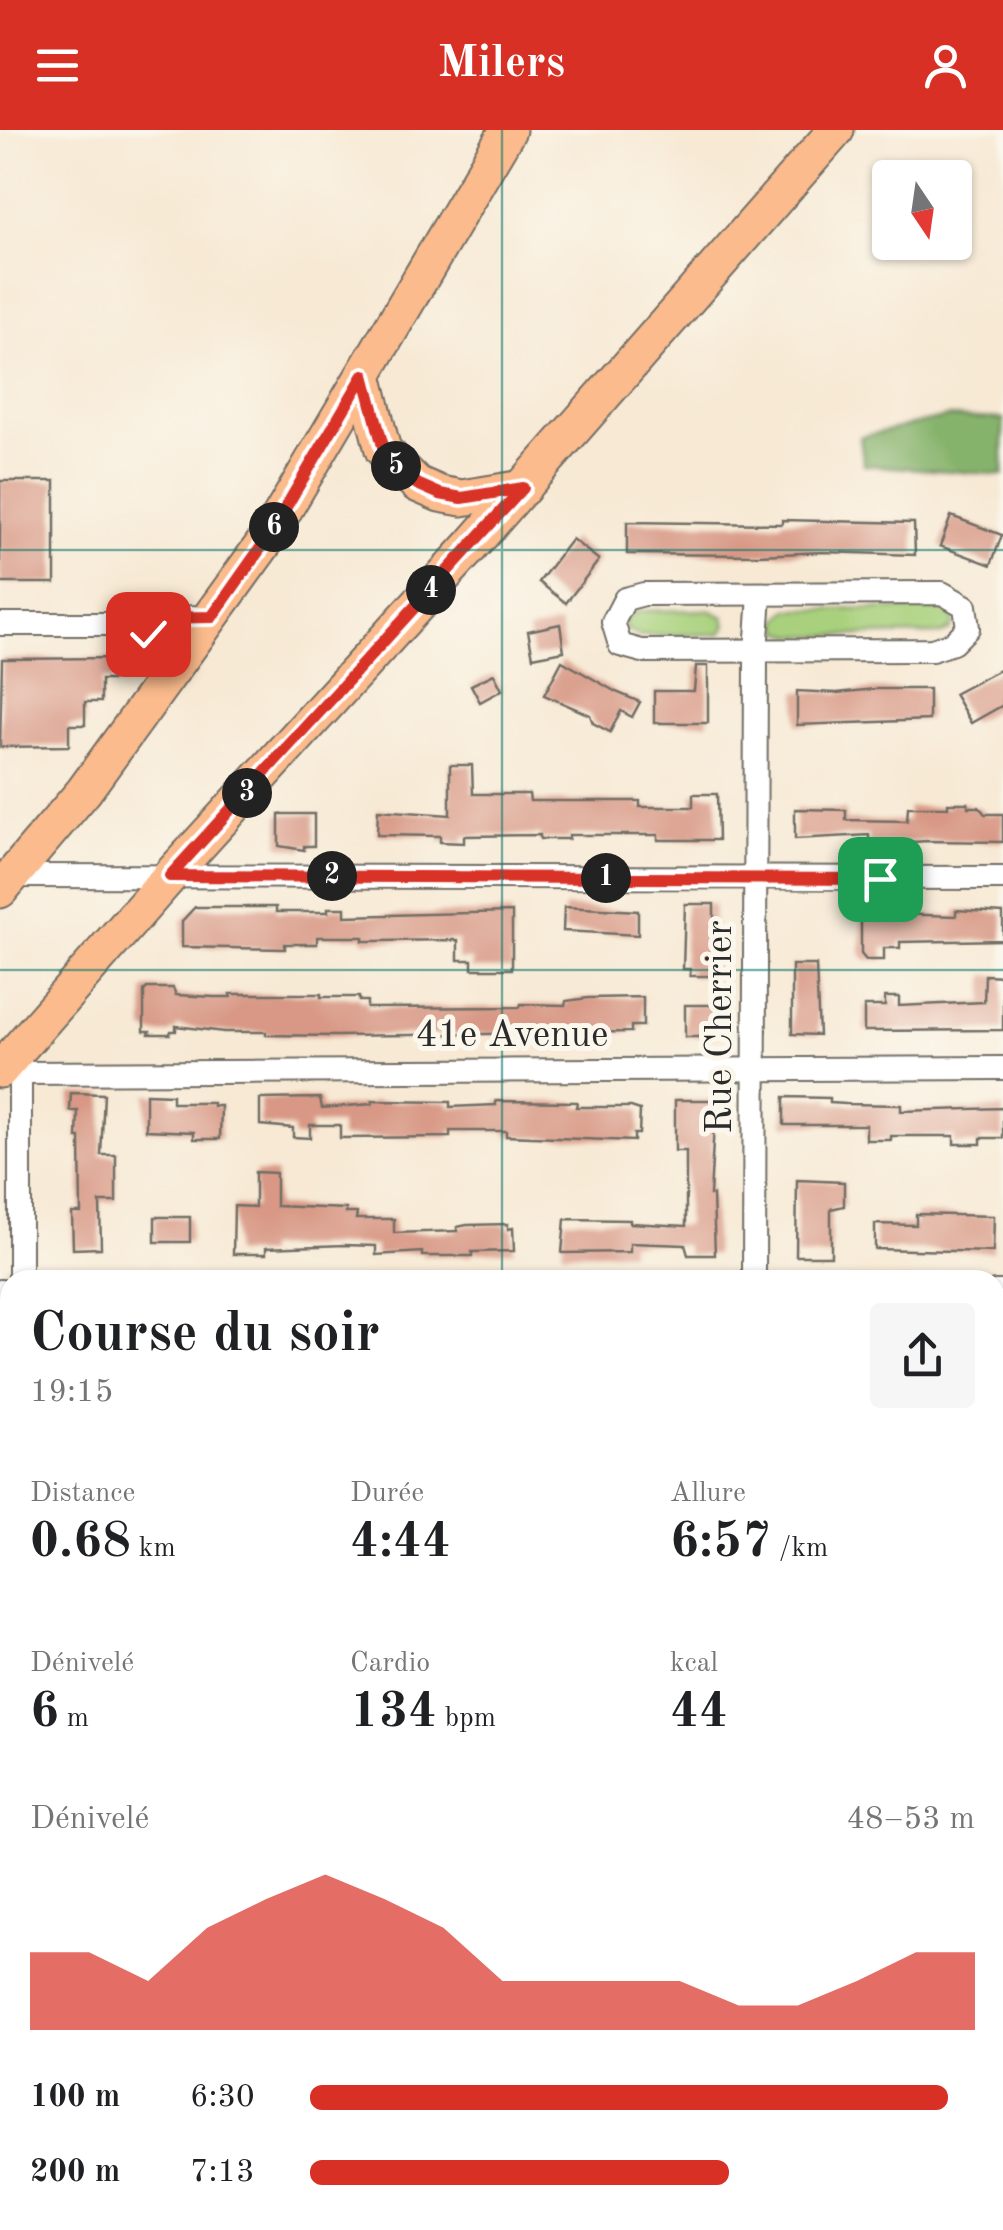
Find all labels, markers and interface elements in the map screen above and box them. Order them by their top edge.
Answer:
icon: menu [30,38,85,93]
icon: person [918,38,973,93]
text: Milers [438,42,565,87]
north arrow [872,160,972,260]
map controls [872,160,972,260]
pin: 5 [371,441,421,491]
text: 5 [388,452,404,480]
pin: 6 [249,502,299,552]
text: 6 [266,513,282,541]
pin: 4 [406,565,456,615]
text: 4 [423,576,439,604]
pin [106,592,191,677]
icon: check [121,607,176,662]
pin: 3 [222,768,272,818]
text: 3 [239,779,255,807]
pin [838,837,923,922]
pin: 2 [307,851,357,901]
icon: arrive [853,852,908,907]
pin: 1 [581,853,631,903]
text: 2 [324,862,340,890]
text: 1 [598,864,614,892]
street label: Rue Cherrier [702,920,740,1134]
street label: 41e Avenue [416,1017,608,1055]
button: share [870,1303,975,1408]
text: Course du soir [30,1308,380,1363]
text: 19:15 [30,1377,113,1409]
text: Distance [30,1480,135,1508]
text: Durée [350,1480,424,1508]
text: Allure [670,1480,746,1508]
text: 0.68 [30,1518,131,1568]
text: 4:44 [350,1518,451,1568]
text: 6:57 [670,1518,771,1568]
text: km [131,1535,176,1563]
text: /km [771,1535,828,1563]
text: Dénivelé [30,1650,134,1678]
text: Cardio [350,1650,430,1678]
text: kcal [670,1650,718,1678]
text: 6 [30,1688,59,1738]
text: 134 [350,1688,437,1738]
text: 44 [670,1688,728,1738]
text: m [59,1705,89,1733]
text: bpm [437,1705,496,1733]
text: Dénivelé [30,1804,149,1836]
text: 48–53 m [847,1804,975,1836]
text: 100 m [30,2082,120,2114]
text: 6:30 [190,2082,255,2114]
text: 200 m [30,2157,120,2189]
text: 7:13 [190,2157,255,2189]

